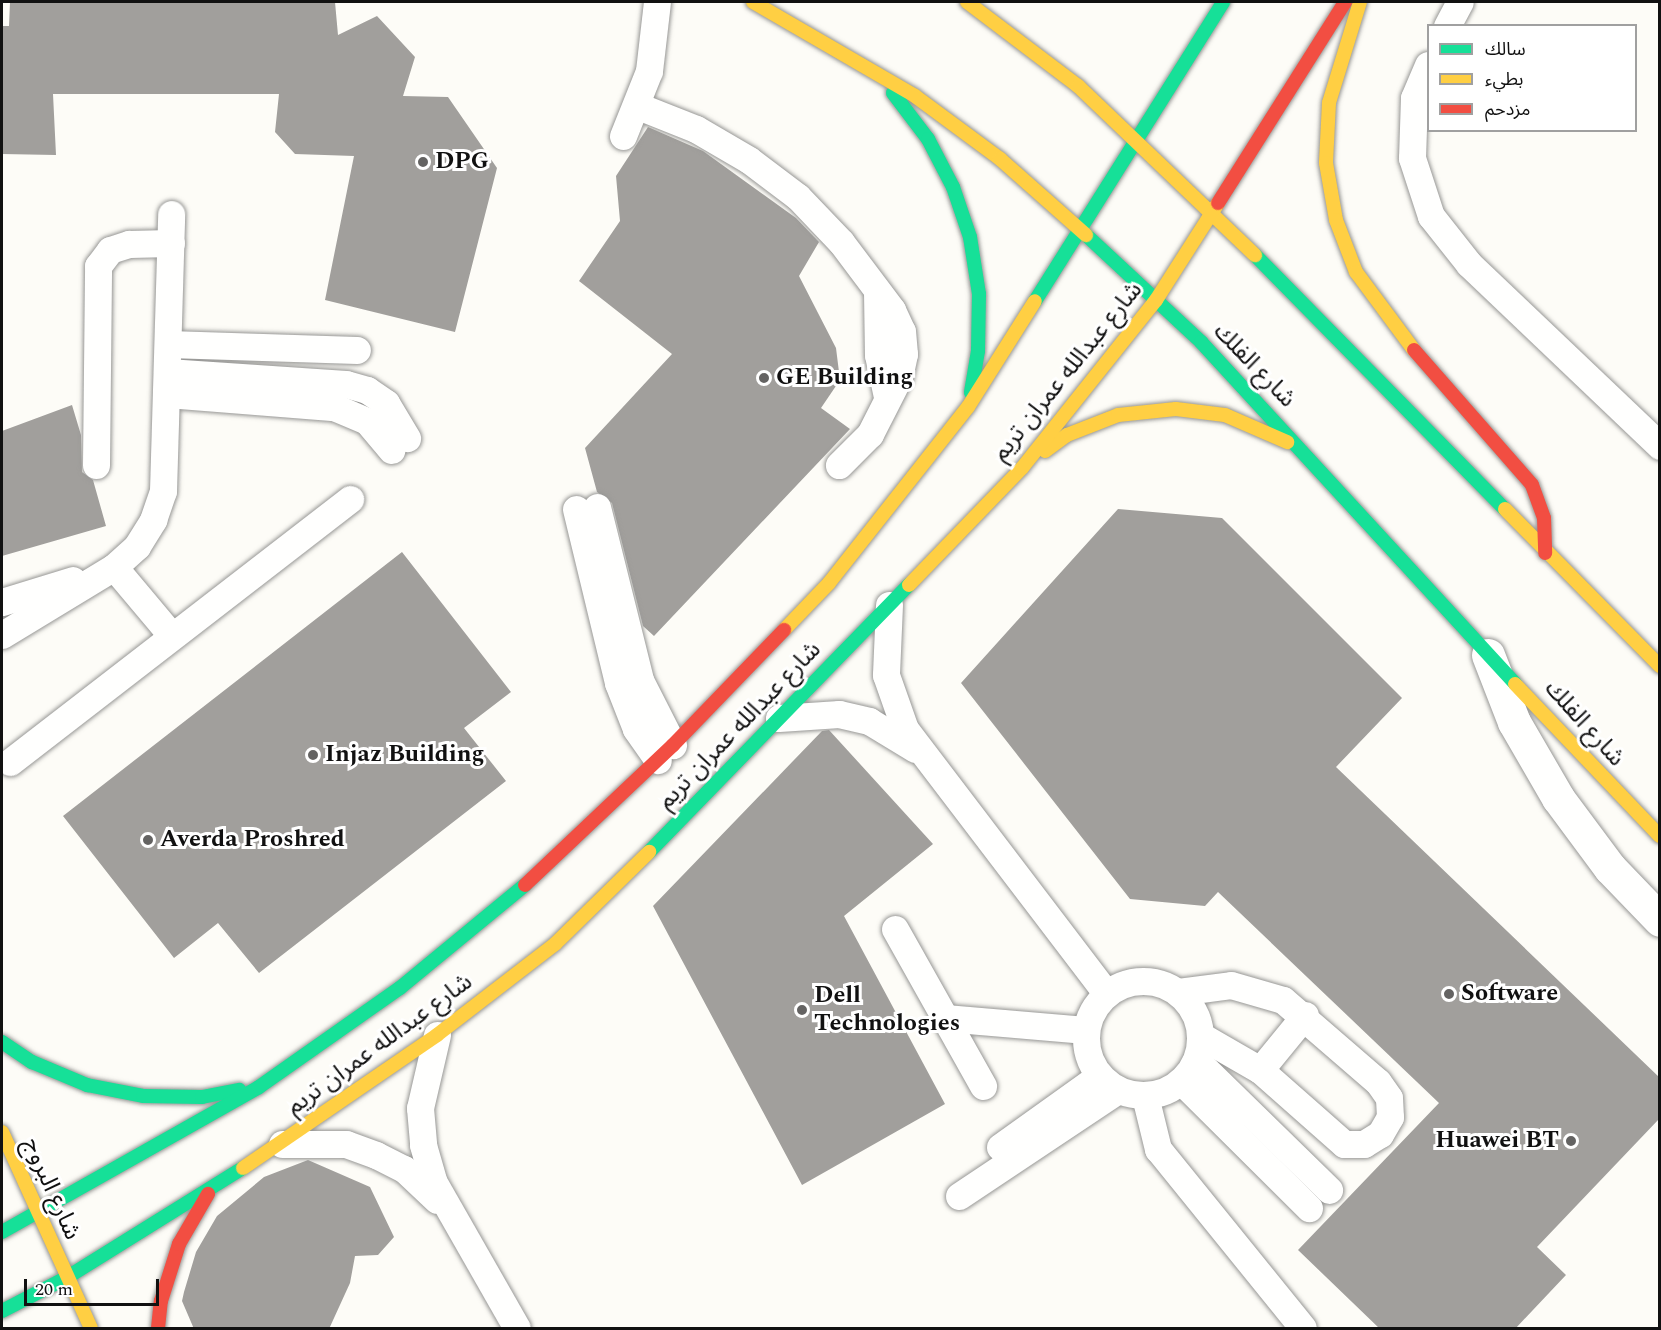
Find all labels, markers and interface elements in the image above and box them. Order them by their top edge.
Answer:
legend [1427,24,1637,132]
text: سالك [1485,36,1526,63]
text: بطيء [1485,66,1523,93]
text: مزدحم [1485,96,1530,123]
place label: DPG [435,148,489,176]
marker: DPG [416,155,430,169]
street label: شارع عبدالله عمران تريم [987,277,1149,467]
street label: شارع الفلك [1207,318,1301,414]
place label: GE Building [776,364,913,392]
marker: GE Building [757,371,771,385]
street label: شارع عبدالله عمران تريم [652,636,828,816]
street label: شارع الفلك [1538,675,1630,773]
place label: Injaz Building [325,741,485,769]
marker: Injaz Building [306,748,320,762]
place label: Averda Proshred [160,826,345,854]
marker: Averda Proshred [141,833,155,847]
street label: شارع عبدالله عمران تريم [282,968,478,1122]
place label: Software [1461,980,1558,1008]
place label: Dell Technologies [814,982,960,1038]
marker: Software [1442,987,1456,1001]
marker: Dell Technologies [795,1003,809,1017]
place label: Huawei BT [1435,1127,1559,1155]
street label: شارع البروج [16,1134,86,1244]
marker: Huawei BT [1564,1134,1578,1148]
scale bar [27,1267,162,1305]
text: 20 m [35,1276,73,1303]

